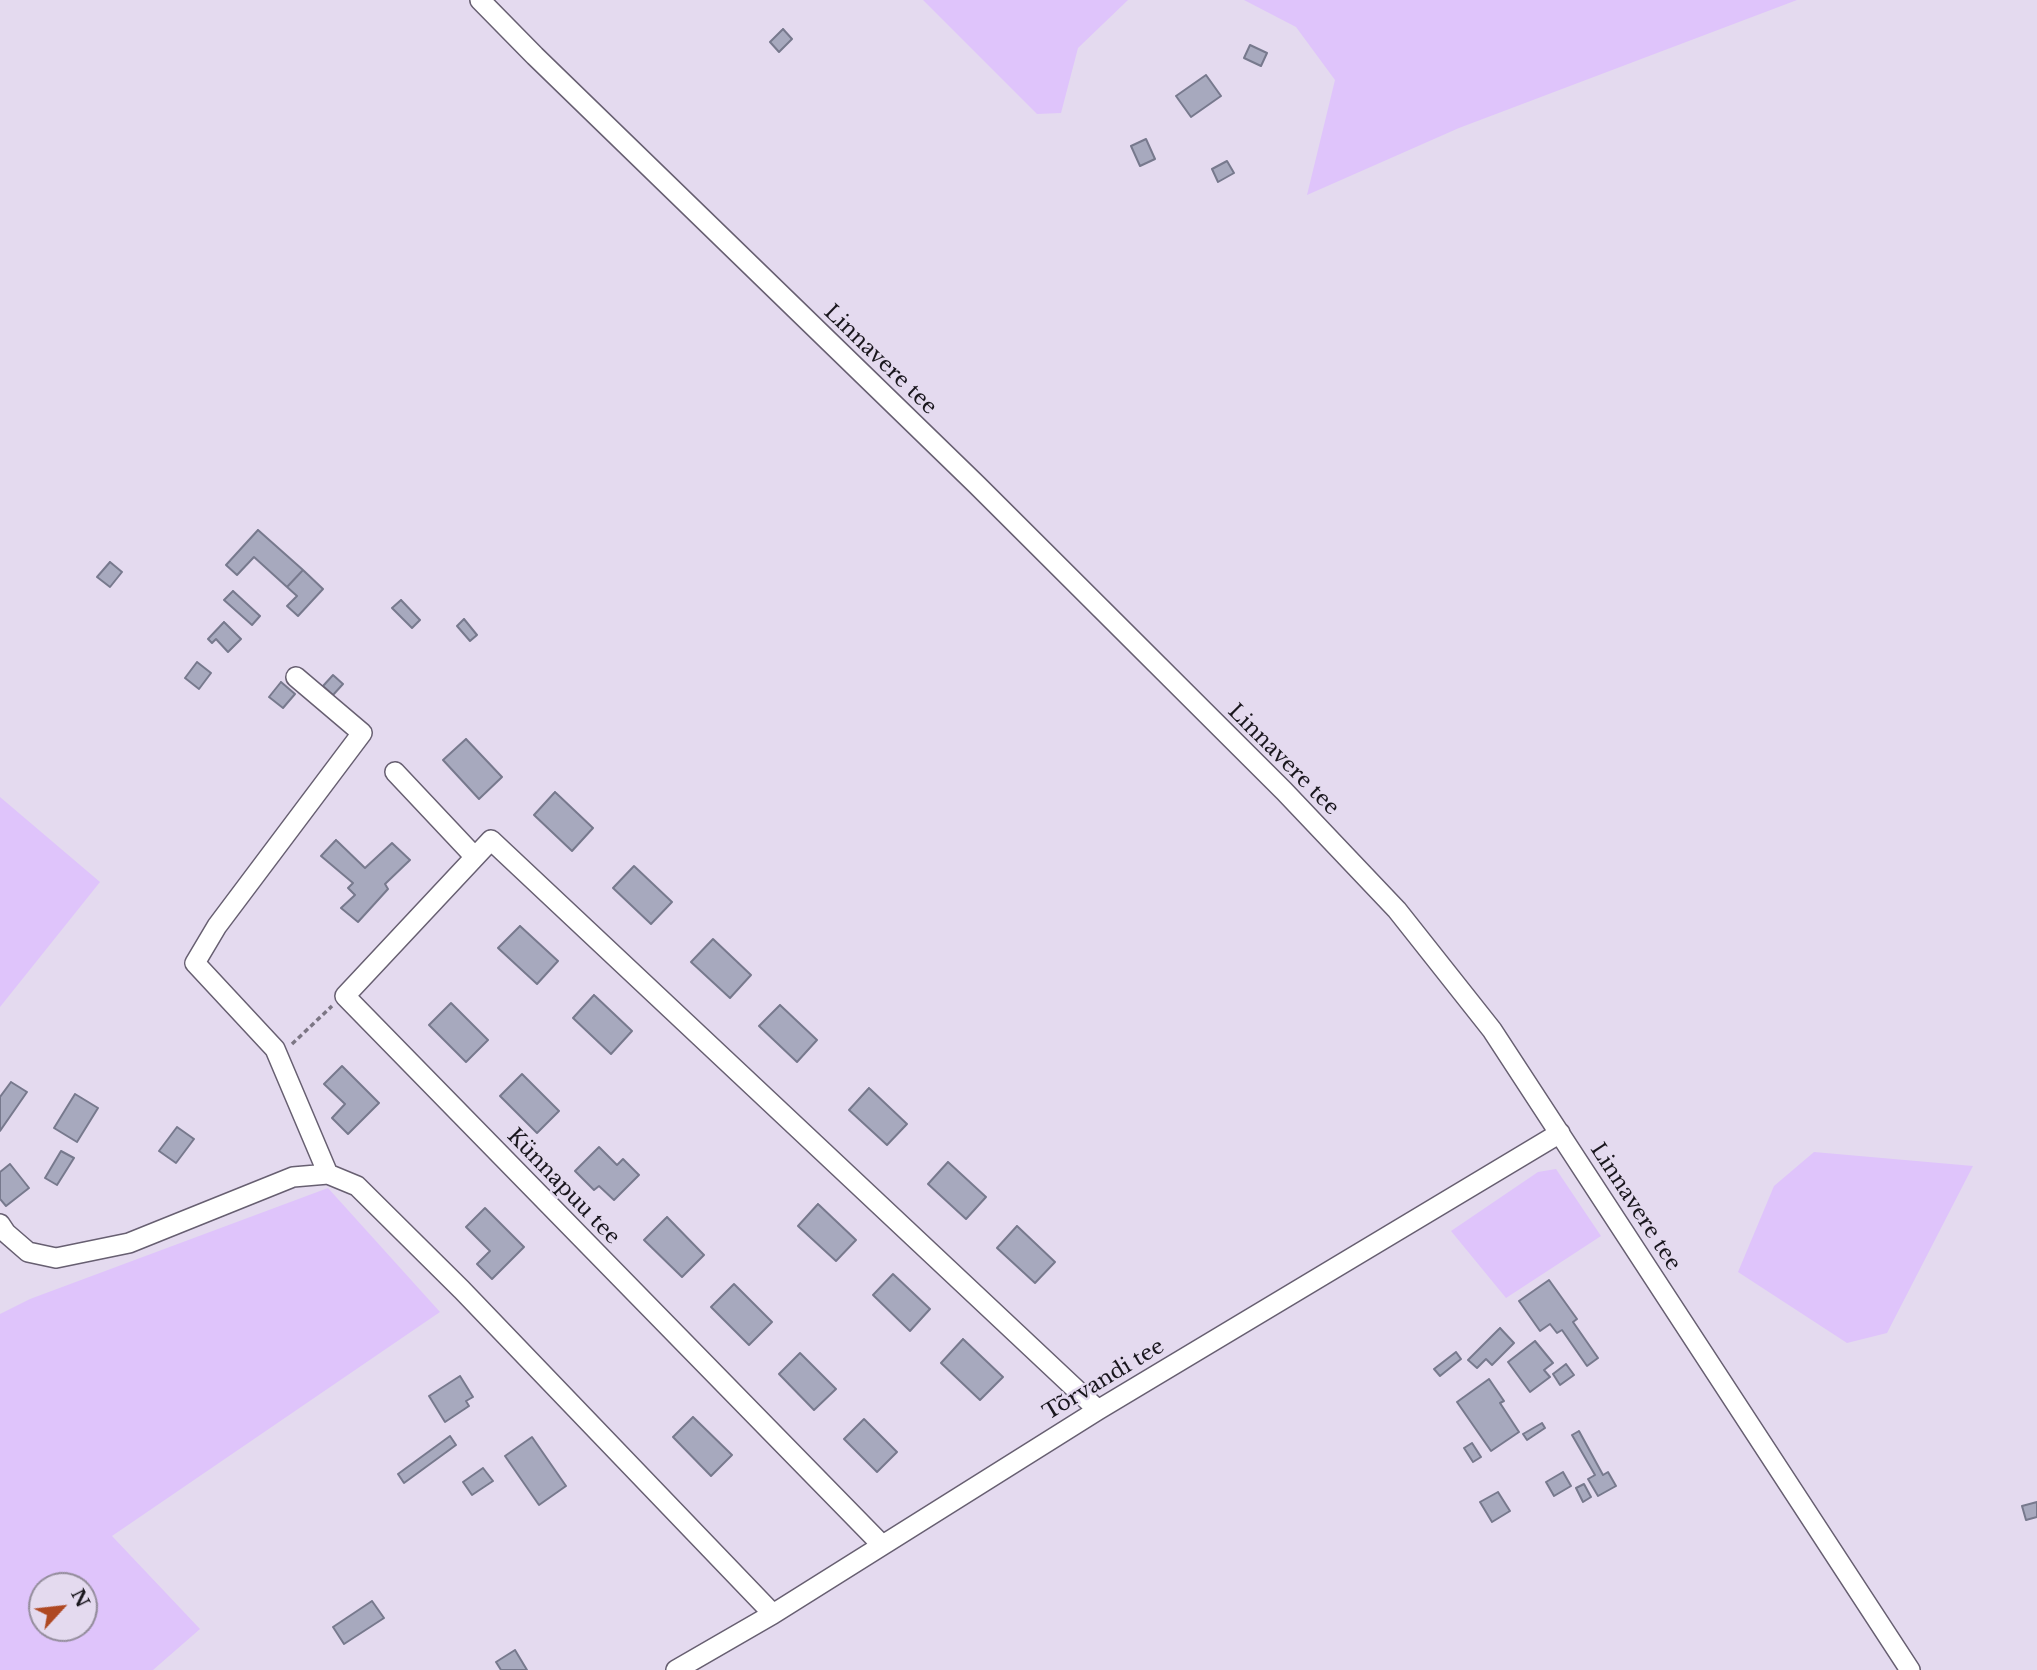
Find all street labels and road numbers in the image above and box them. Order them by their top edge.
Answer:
street label: Linnavere tee [818,300,942,420]
street label: Linnavere tee [1222,699,1344,821]
street label: Künnapuu tee [501,1124,625,1250]
street label: Linnavere tee [1584,1139,1686,1275]
street label: Tõrvandi tee [1039,1334,1169,1426]

